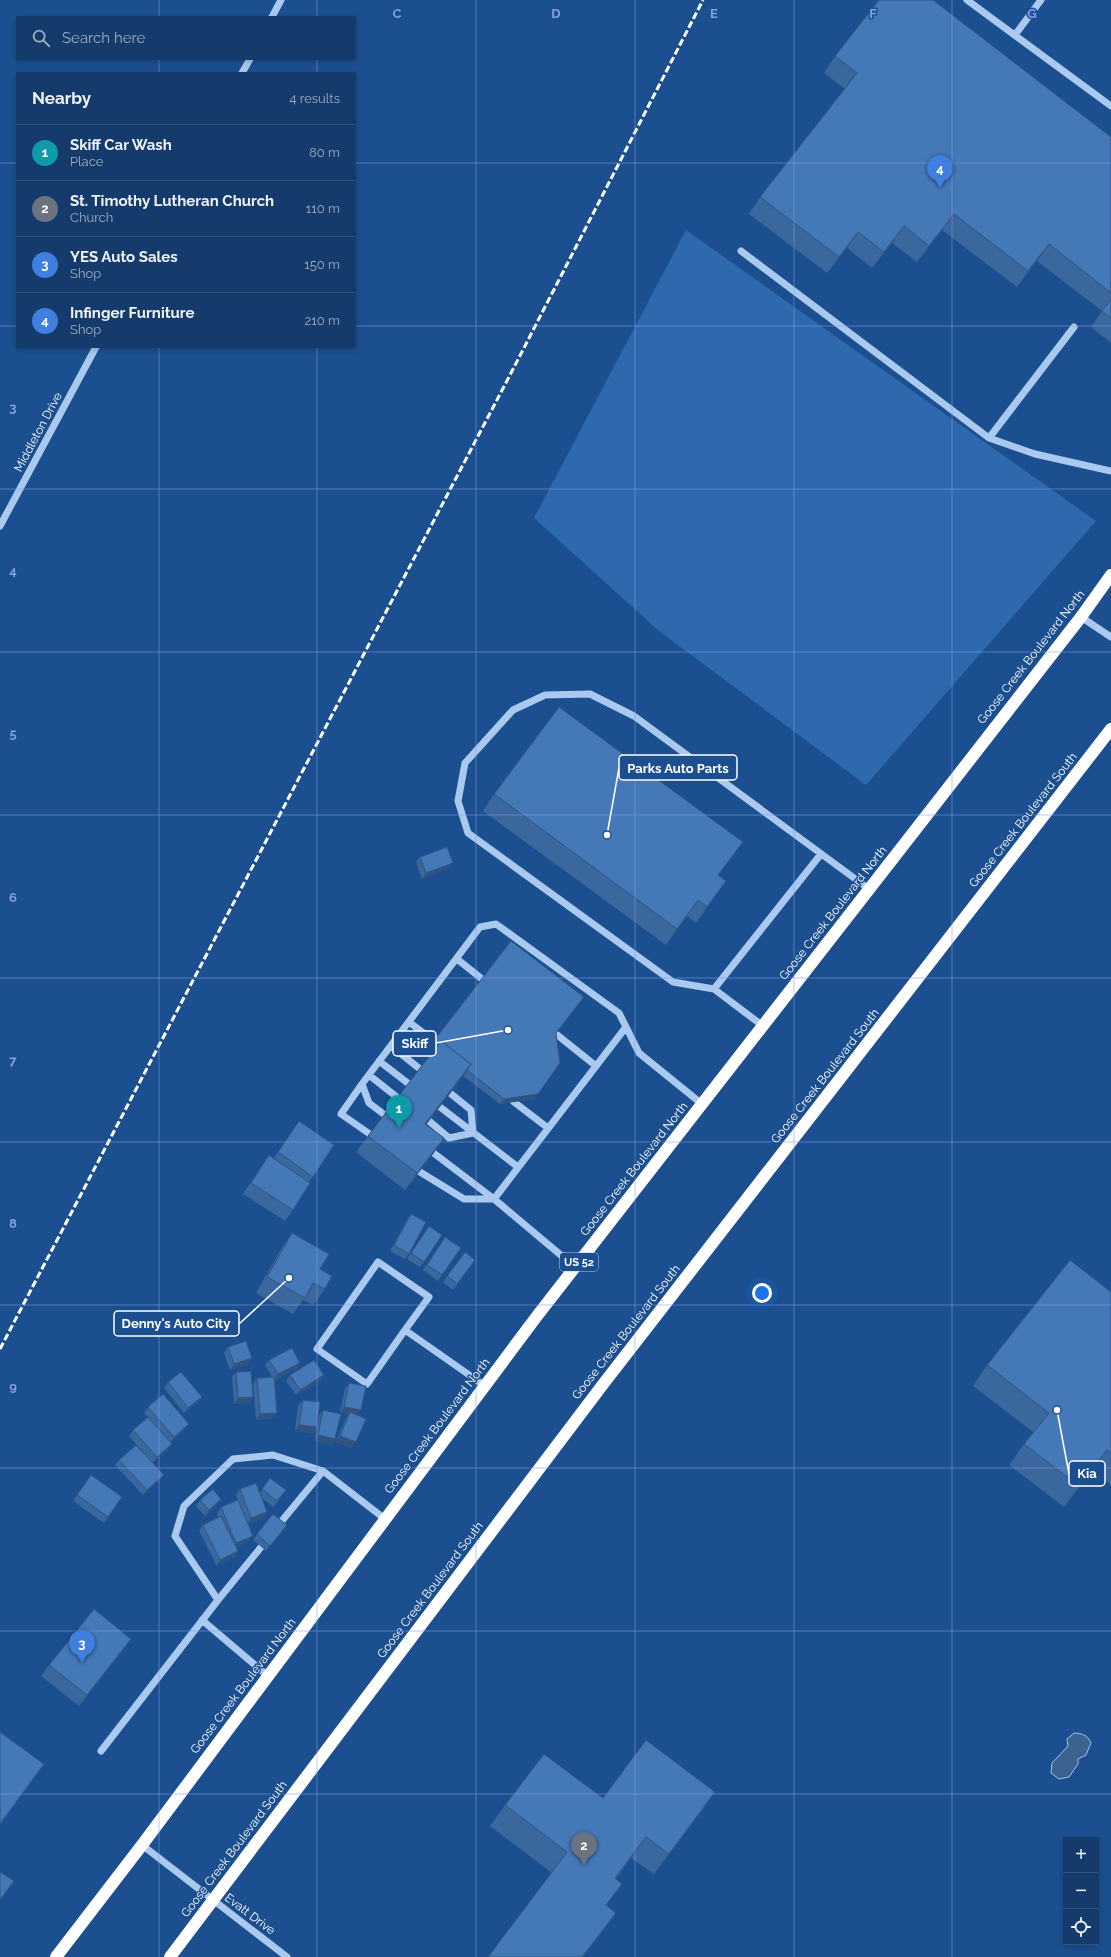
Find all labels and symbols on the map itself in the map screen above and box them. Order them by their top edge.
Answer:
text: C [393,6,402,21]
text: D [551,6,561,21]
text: E [710,6,718,21]
text: F [869,6,877,21]
text: G [1027,6,1037,21]
pin: 4 [927,155,953,188]
street label: Middleton Drive [11,390,65,474]
text: 3 [9,400,17,415]
text: 4 [9,563,17,578]
street label: Goose Creek Boulevard North [974,587,1088,727]
text: 5 [9,726,17,741]
street label: Goose Creek Boulevard South [966,750,1080,890]
callout: Parks Auto Parts [619,755,737,780]
text: Parks Auto Parts [627,761,729,776]
street label: Goose Creek Boulevard North [776,843,890,983]
text: 6 [9,890,17,905]
street label: Goose Creek Boulevard South [768,1006,882,1146]
callout: Skiff [393,1031,436,1056]
text: Skiff [402,1036,429,1051]
text: 7 [9,1053,17,1068]
pin: 1 [386,1095,412,1128]
street label: Goose Creek Boulevard North [577,1099,691,1239]
text: 8 [9,1216,17,1231]
road number: US 52 [560,1253,598,1271]
street label: Goose Creek Boulevard South [569,1262,683,1402]
your location [752,1283,772,1303]
callout: Denny's Auto City [114,1311,239,1336]
text: Denny's Auto City [122,1316,230,1331]
street label: Goose Creek Boulevard North [382,1356,492,1496]
text: 9 [9,1379,17,1394]
callout: Kia [1069,1461,1105,1486]
text: Kia [1077,1466,1097,1481]
street label: Goose Creek Boulevard South [374,1519,486,1661]
street label: Goose Creek Boulevard North [188,1616,298,1756]
pin: 3 [69,1630,95,1663]
street label: Goose Creek Boulevard South [178,1778,290,1920]
pin: 2 [571,1832,597,1865]
street label: Evatt Drive [222,1890,278,1938]

